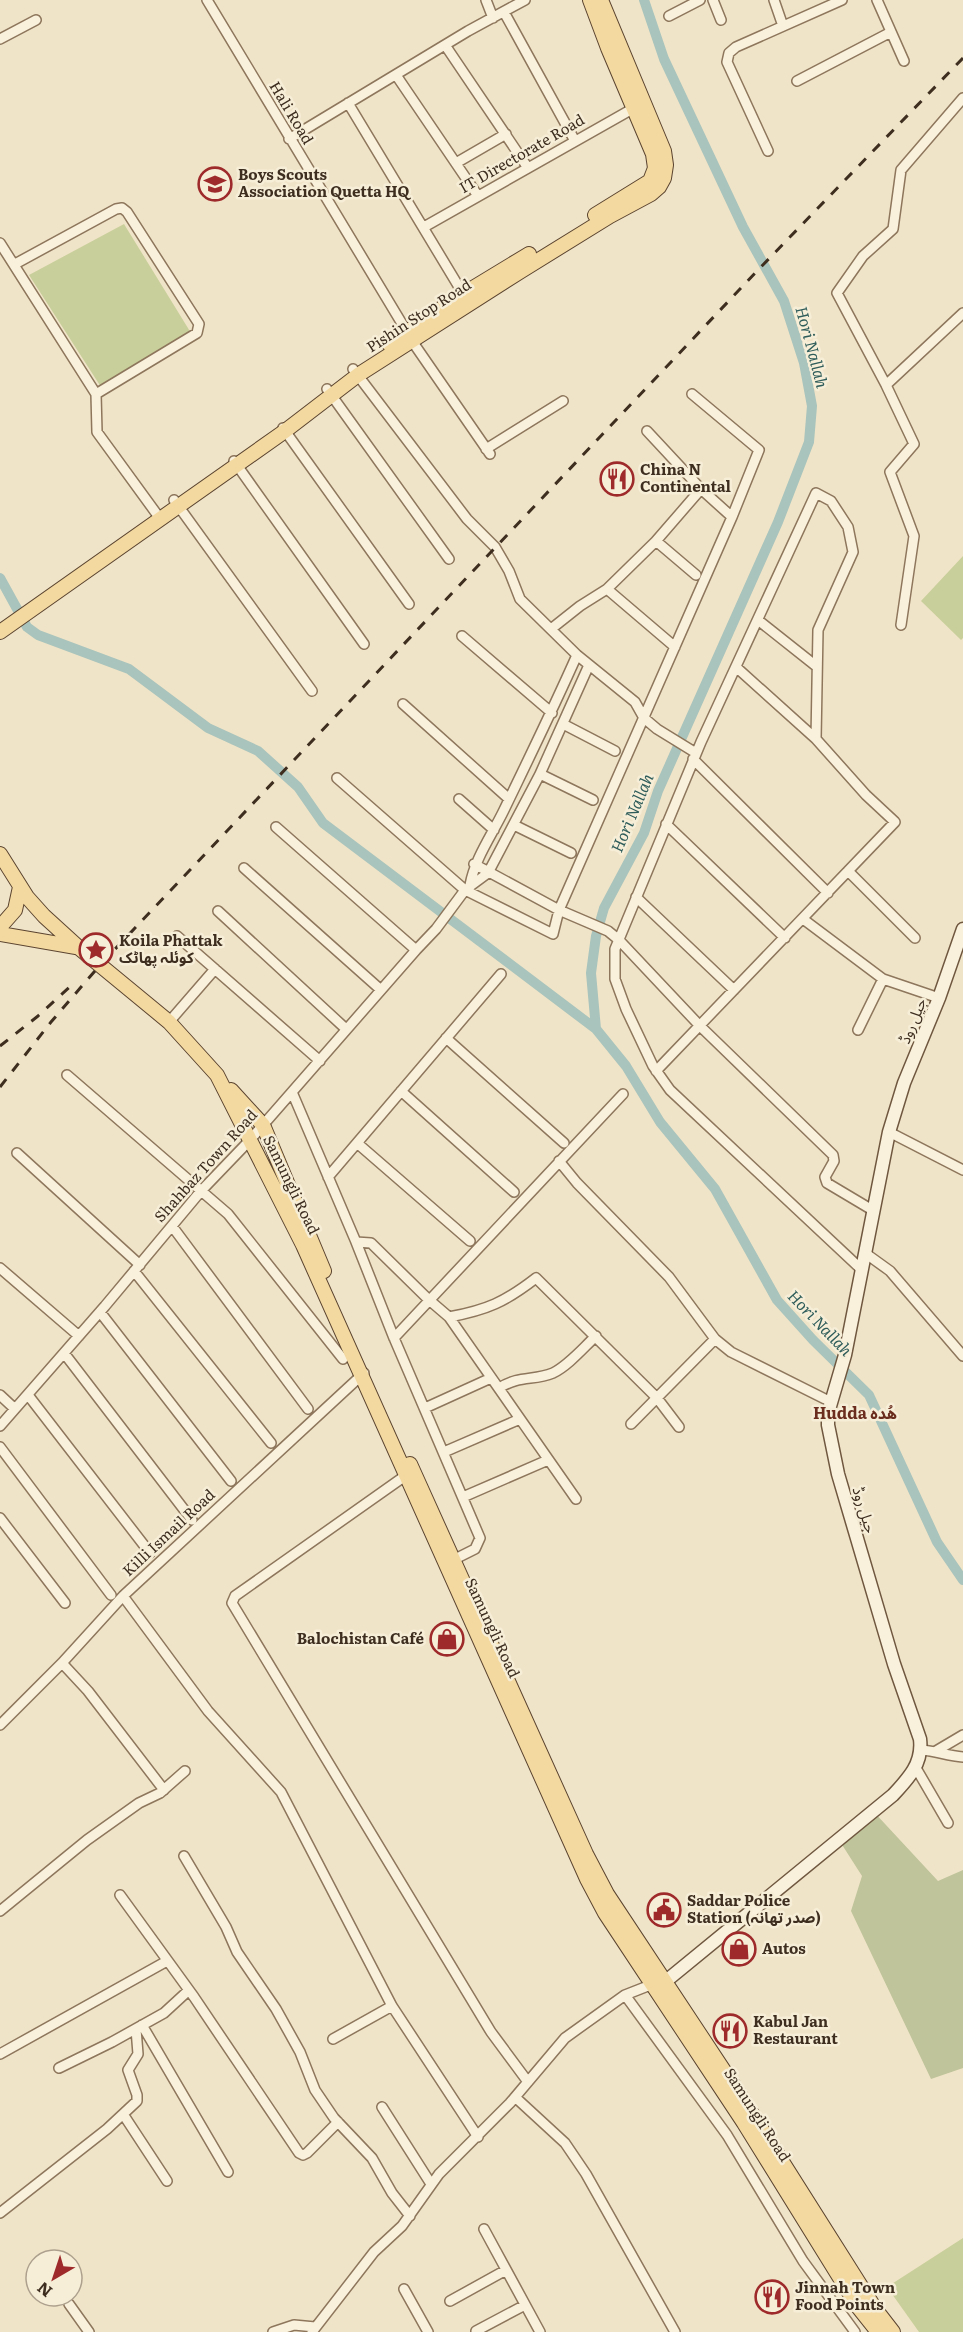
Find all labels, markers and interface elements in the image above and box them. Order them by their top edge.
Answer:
street label: Hali Road [264,76,320,148]
street label: IT Directorate Road [454,107,588,198]
place label: Boys Scouts Association Quetta HQ [238,162,412,202]
school or university icon: Boys Scouts Association Quetta HQ [197,166,233,202]
street label: Pishin Stop Road [361,272,475,357]
water label: Hori Nallah [791,303,836,391]
place label: China N Continental [640,457,732,497]
restaurant icon: China N Continental [599,461,635,497]
water label: Hori Nallah [604,769,659,856]
place label: Koila Phattak کوئلہ پھاٹک [119,928,224,968]
place icon: Koila Phattak کوئلہ پھاٹک [78,932,114,968]
street label: جیل روڈ [892,994,931,1047]
street label: Shahbaz Town Road [148,1103,262,1227]
street label: Samungli Road [258,1131,326,1238]
water label: Hori Nallah [783,1284,859,1361]
district label: Hudda ھُدہ [813,1400,897,1424]
street label: Killi Ismail Road [117,1483,219,1581]
street label: جیل روڈ [847,1483,883,1536]
street label: Samungli Road [460,1574,527,1681]
shop icon: Balochistan Café [429,1621,465,1657]
place label: Balochistan Café [297,1626,425,1649]
place label: Saddar Police Station (صدر تھانہ) [687,1888,821,1928]
public building icon: Saddar Police Station (صدر تھانہ) [646,1892,682,1928]
shop icon: Autos [721,1931,757,1967]
place label: Autos [762,1936,806,1959]
place label: Kabul Jan Restaurant [753,2009,838,2049]
restaurant icon: Kabul Jan Restaurant [712,2013,748,2049]
street label: Samungli Road [719,2063,797,2166]
north arrow [24,2248,84,2308]
place label: Jinnah Town Food Points [795,2275,896,2315]
text: N [31,2277,57,2304]
restaurant icon: Jinnah Town Food Points [754,2279,790,2315]

